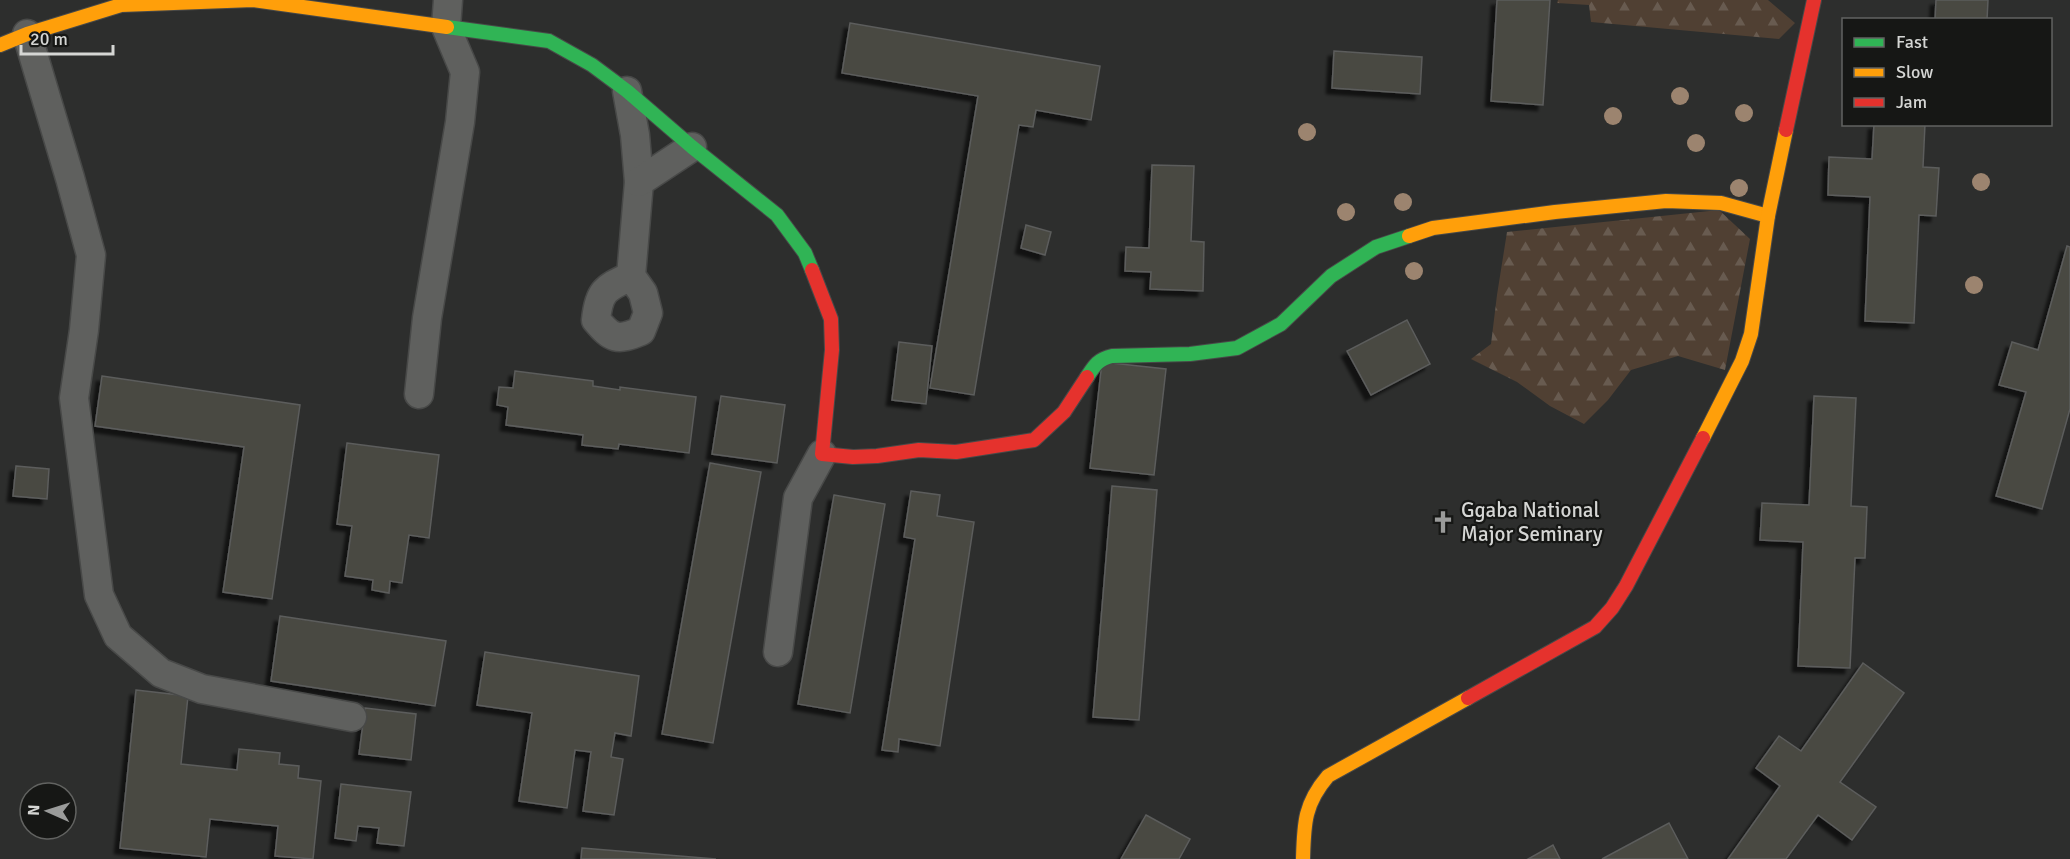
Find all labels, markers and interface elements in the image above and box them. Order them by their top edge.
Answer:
scale bar [21,18,112,56]
legend [1842,18,2052,126]
text: 20 m [30,28,68,50]
text: Fast [1896,31,1928,53]
text: Slow [1896,61,1933,83]
text: Jam [1896,91,1927,113]
place label: Ggaba National Major Seminary [1461,497,1603,547]
church icon: Ggaba National Major Seminary [1430,509,1456,535]
north arrow [18,781,78,841]
text: N [24,804,44,816]

